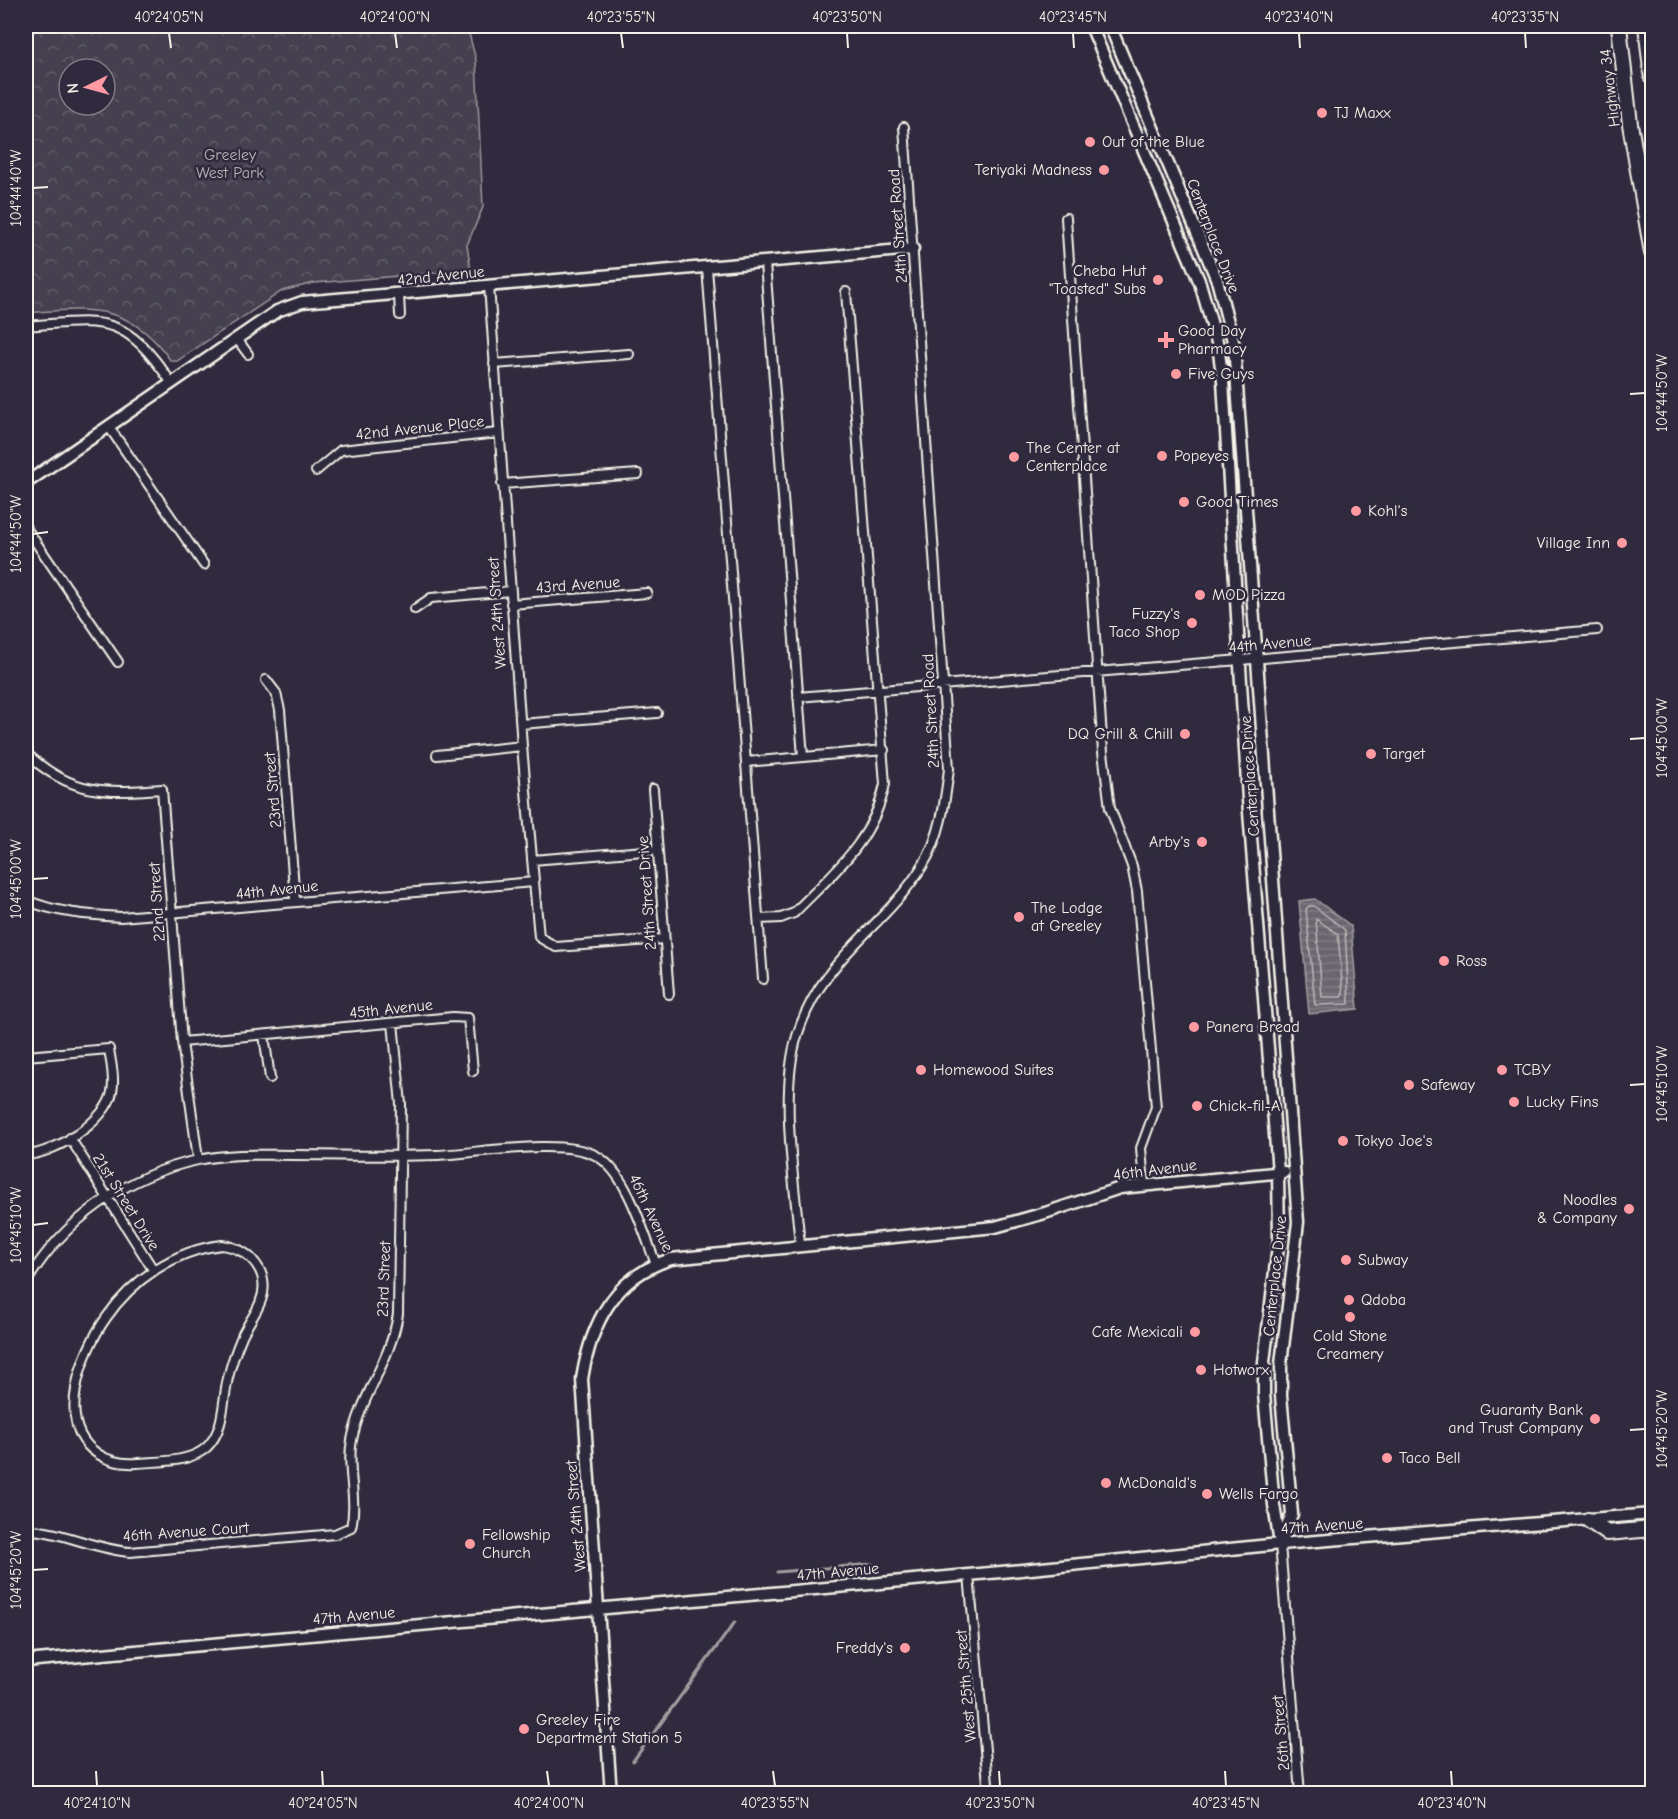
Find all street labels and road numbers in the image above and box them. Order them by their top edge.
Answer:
street label: Highway 34 [1596,48,1624,128]
street label: 24th Street Road [885,168,911,284]
street label: Centerplace Drive [1183,176,1243,296]
street label: 42nd Avenue [397,262,485,290]
street label: 42nd Avenue Place [355,412,485,444]
street label: West 24th Street [484,556,510,669]
street label: 43rd Avenue [535,573,621,597]
street label: 44th Avenue [1228,631,1312,657]
street label: 24th Street Road [919,653,943,769]
street label: Centerplace Drive [1237,715,1263,837]
street label: 23rd Street [261,751,285,829]
street label: 24th Street Drive [634,835,660,951]
street label: 22nd Street [145,861,169,942]
street label: 44th Avenue [235,877,319,903]
street label: 45th Avenue [348,996,434,1022]
street label: 21st Street Drive [89,1150,163,1254]
street label: 46th Avenue [1112,1156,1198,1184]
street label: 46th Avenue [625,1171,677,1255]
street label: Centerplace Drive [1260,1215,1290,1337]
street label: 23rd Street [374,1240,394,1317]
street label: West 24th Street [562,1459,590,1573]
street label: 47th Avenue [1280,1514,1364,1538]
street label: 46th Avenue Court [122,1519,250,1545]
street label: 47th Avenue [796,1559,880,1585]
street label: 47th Avenue [312,1603,396,1629]
street label: West 25th Street [952,1629,980,1743]
street label: 26th Street [1269,1694,1293,1771]

